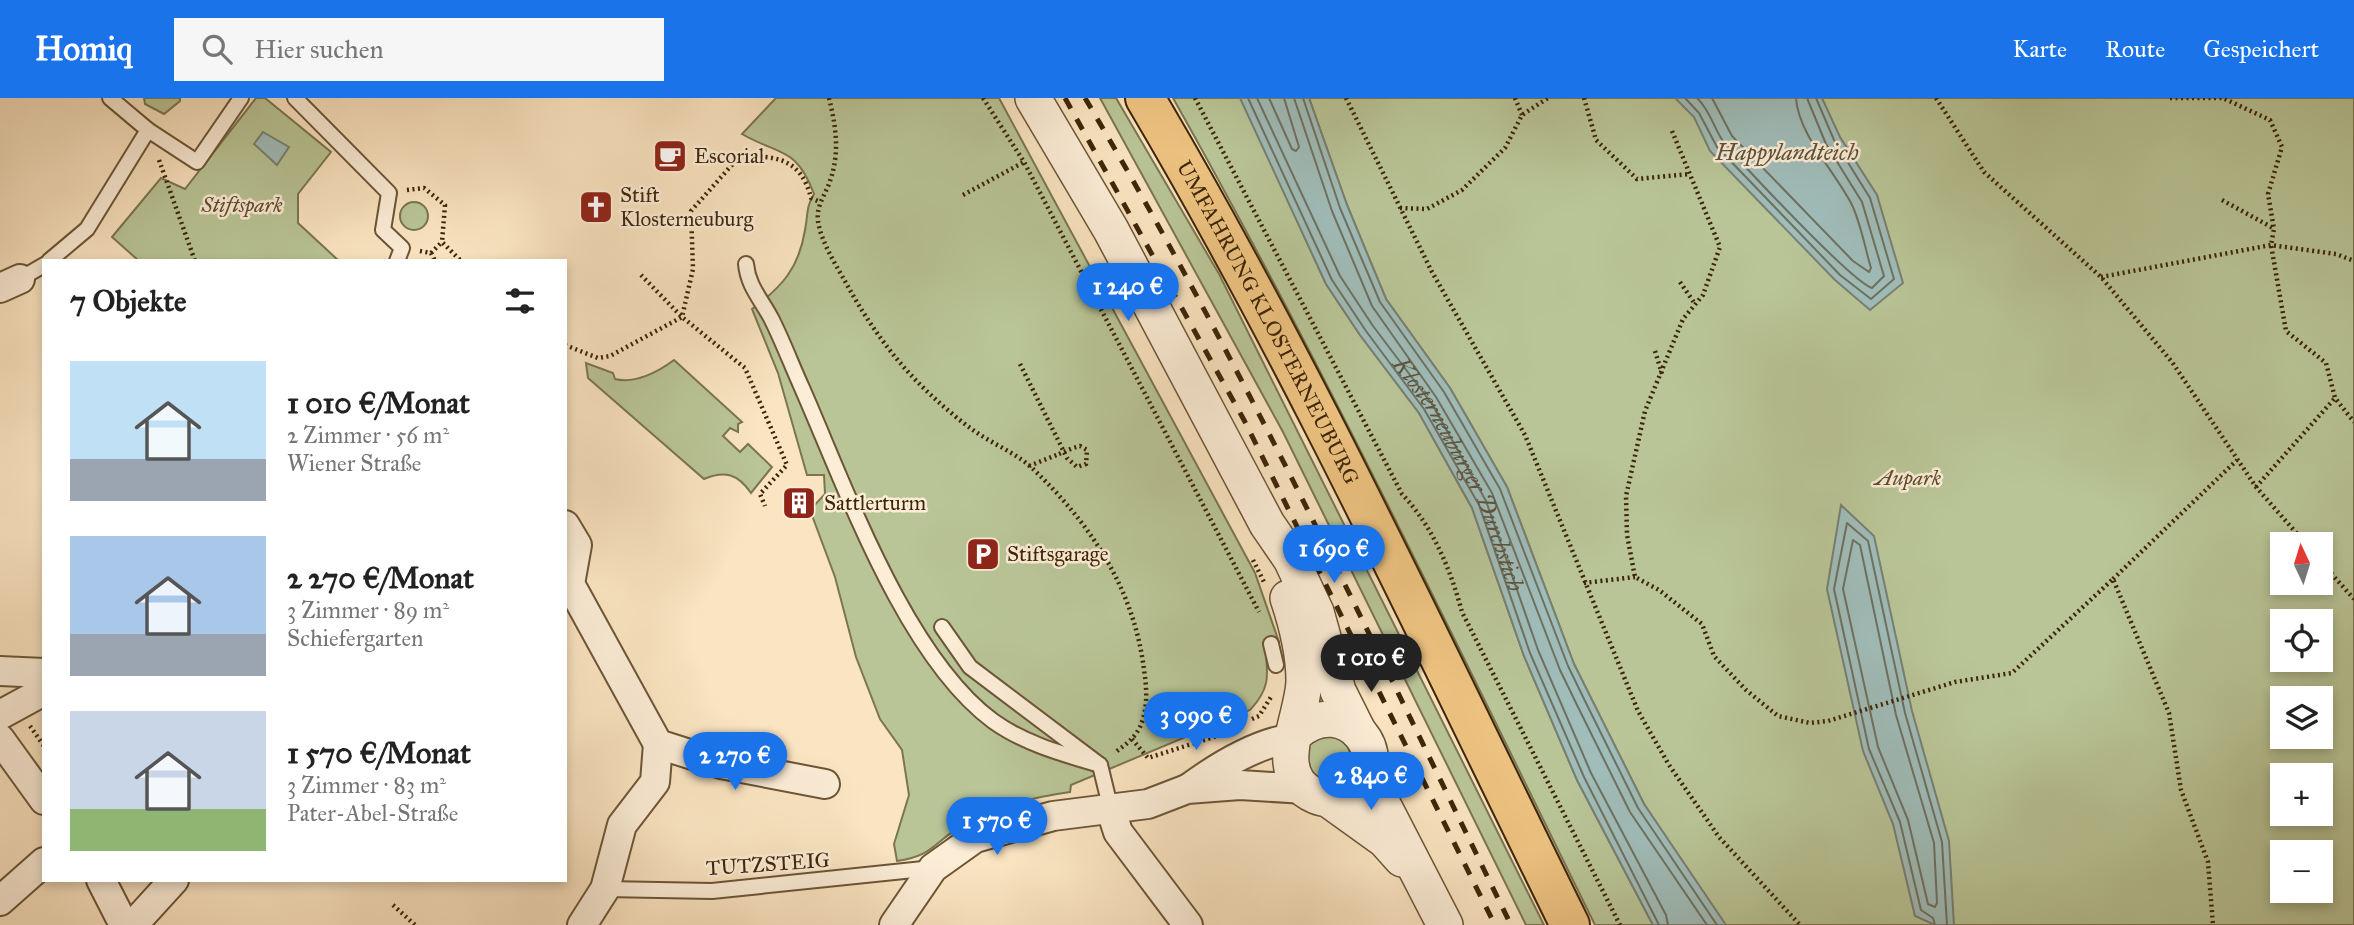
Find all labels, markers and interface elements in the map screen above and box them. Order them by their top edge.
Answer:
search box [174,18,664,81]
text: Homiq [35,29,132,69]
icon: search [198,30,236,68]
text: Hier suchen [254,33,384,65]
text: Karte [2012,34,2067,64]
text: Route [2105,34,2165,64]
text: Gespeichert [2203,34,2319,64]
cafe icon: Escorial [651,137,689,175]
water label: Happylandteich [1714,138,1859,167]
place label: Escorial [694,143,765,169]
street label: UMFAHRUNG KLOSTERNEUBURG [1171,156,1365,489]
place label: Stift Klosterneuburg [620,182,753,232]
church icon: Stift Klosterneuburg [577,188,615,226]
park label: Stiftspark [200,192,283,218]
pin: 1 240 € [1063,264,1193,323]
text: 1 240 € [1093,272,1163,300]
icon: filters [501,282,539,320]
text: 7 Objekte [70,283,187,319]
water label: Klosterneuburger Durchstich [1387,350,1530,595]
text: 1 010 €/Monat [287,385,470,421]
icon: home [126,389,210,473]
text: 2 Zimmer · 56 m² [287,421,449,449]
text: Wiener Straße [287,449,421,477]
park label: Aupark [1873,465,1942,491]
building icon: Sattlerturm [780,484,818,522]
place label: Sattlerturm [824,490,927,516]
pin: 1 690 € [1269,526,1399,585]
north arrow [2270,532,2333,595]
map controls [2270,532,2333,903]
text: 1 690 € [1299,534,1369,562]
parking icon: Stiftsgarage [964,535,1002,573]
place label: Stiftsgarage [1007,541,1109,567]
text: 2 270 €/Monat [287,560,474,596]
icon: home [126,564,210,648]
text: 3 Zimmer · 89 m² [287,596,449,624]
button: locate [2270,609,2333,672]
text: Schiefergarten [287,624,424,652]
pin: 1 010 € [1306,634,1436,694]
text: 1 010 € [1337,643,1405,671]
button: layers [2270,686,2333,749]
pin: 3 090 € [1131,692,1261,752]
text: 3 090 € [1160,701,1232,729]
pin: 2 270 € [670,732,800,792]
text: 1 570 €/Monat [287,735,471,771]
icon: home [126,739,210,823]
text: 2 270 € [699,741,771,769]
pin: 2 840 € [1306,752,1436,812]
text: 2 840 € [1334,761,1408,789]
button: + [2270,763,2333,826]
text: 3 Zimmer · 83 m² [287,771,446,799]
pin: 1 570 € [932,798,1062,857]
text: Pater-Abel-Straße [287,799,458,827]
text: 1 570 € [962,806,1032,834]
button: − [2270,840,2333,903]
street label: TUTZSTEIG [705,847,831,881]

